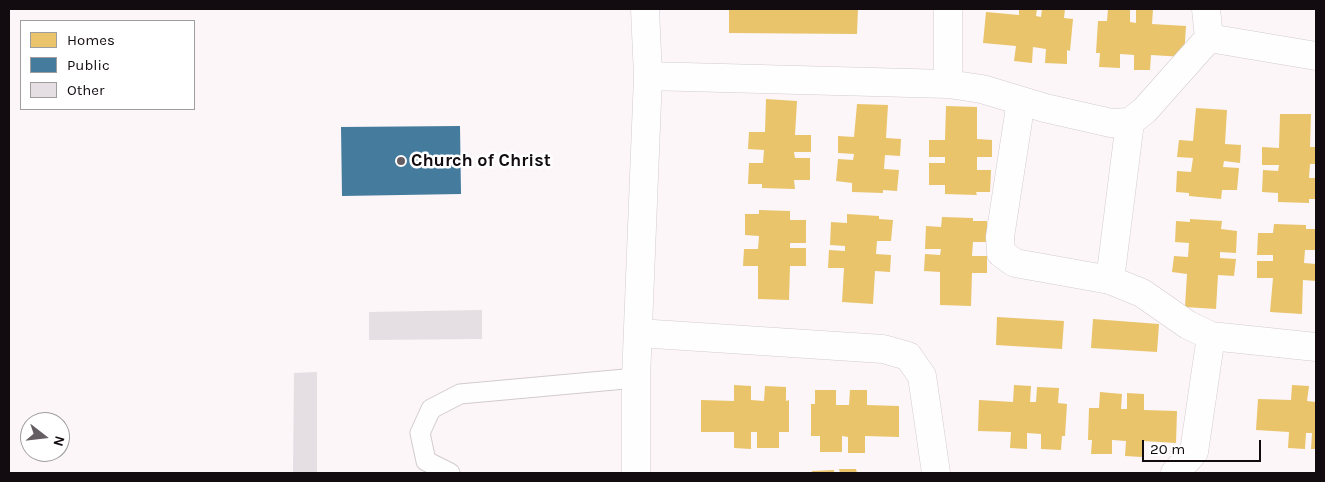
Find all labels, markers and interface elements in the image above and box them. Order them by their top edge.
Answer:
legend [20,20,195,110]
text: Homes [67,31,115,49]
text: Public [67,56,110,74]
text: Other [67,81,105,99]
place label: Church of Christ [411,150,551,172]
marker: Church of Christ [395,155,407,167]
north arrow [20,412,70,462]
scale bar [1145,430,1264,462]
text: N [49,434,68,448]
text: 20 m [1150,440,1185,458]

